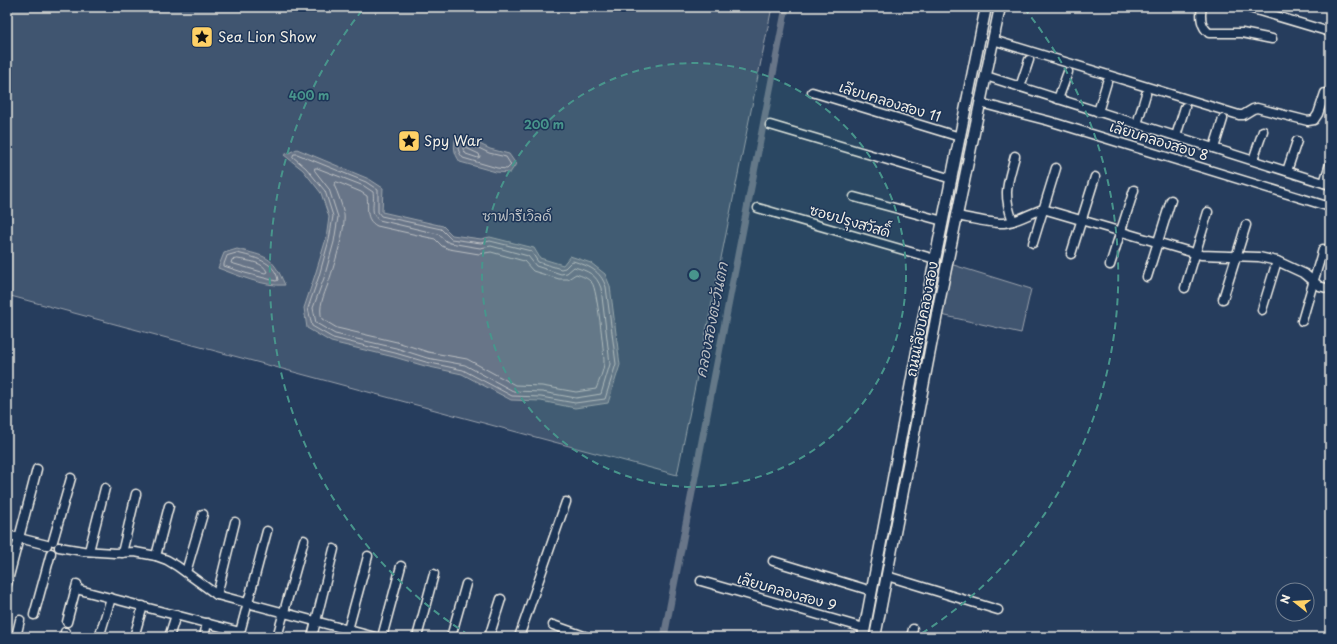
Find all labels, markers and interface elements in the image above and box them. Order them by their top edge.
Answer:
place icon: Sea Lion Show [189,24,215,50]
place label: Sea Lion Show [218,26,317,47]
street label: เลียบคลองสอง 11 [837,76,944,127]
text: 400 m [289,86,329,104]
text: 200 m [524,115,564,133]
street label: เลียบคลองสอง 8 [1107,115,1211,166]
place icon: Spy War [396,128,422,154]
place label: Spy War [424,130,483,151]
street label: ซอยปรุงสวัสดิ์ [807,199,893,242]
park label: ซาฟารีเวิลด์ [482,205,552,226]
water label: คลองสองตะวันตก [688,259,733,379]
street label: ถนนเลียบคลองสอง [900,259,943,378]
centre of rings [687,268,701,282]
street label: เลียบคลองสอง 9 [735,567,839,616]
north arrow [1275,582,1315,622]
text: N [1276,592,1294,606]

